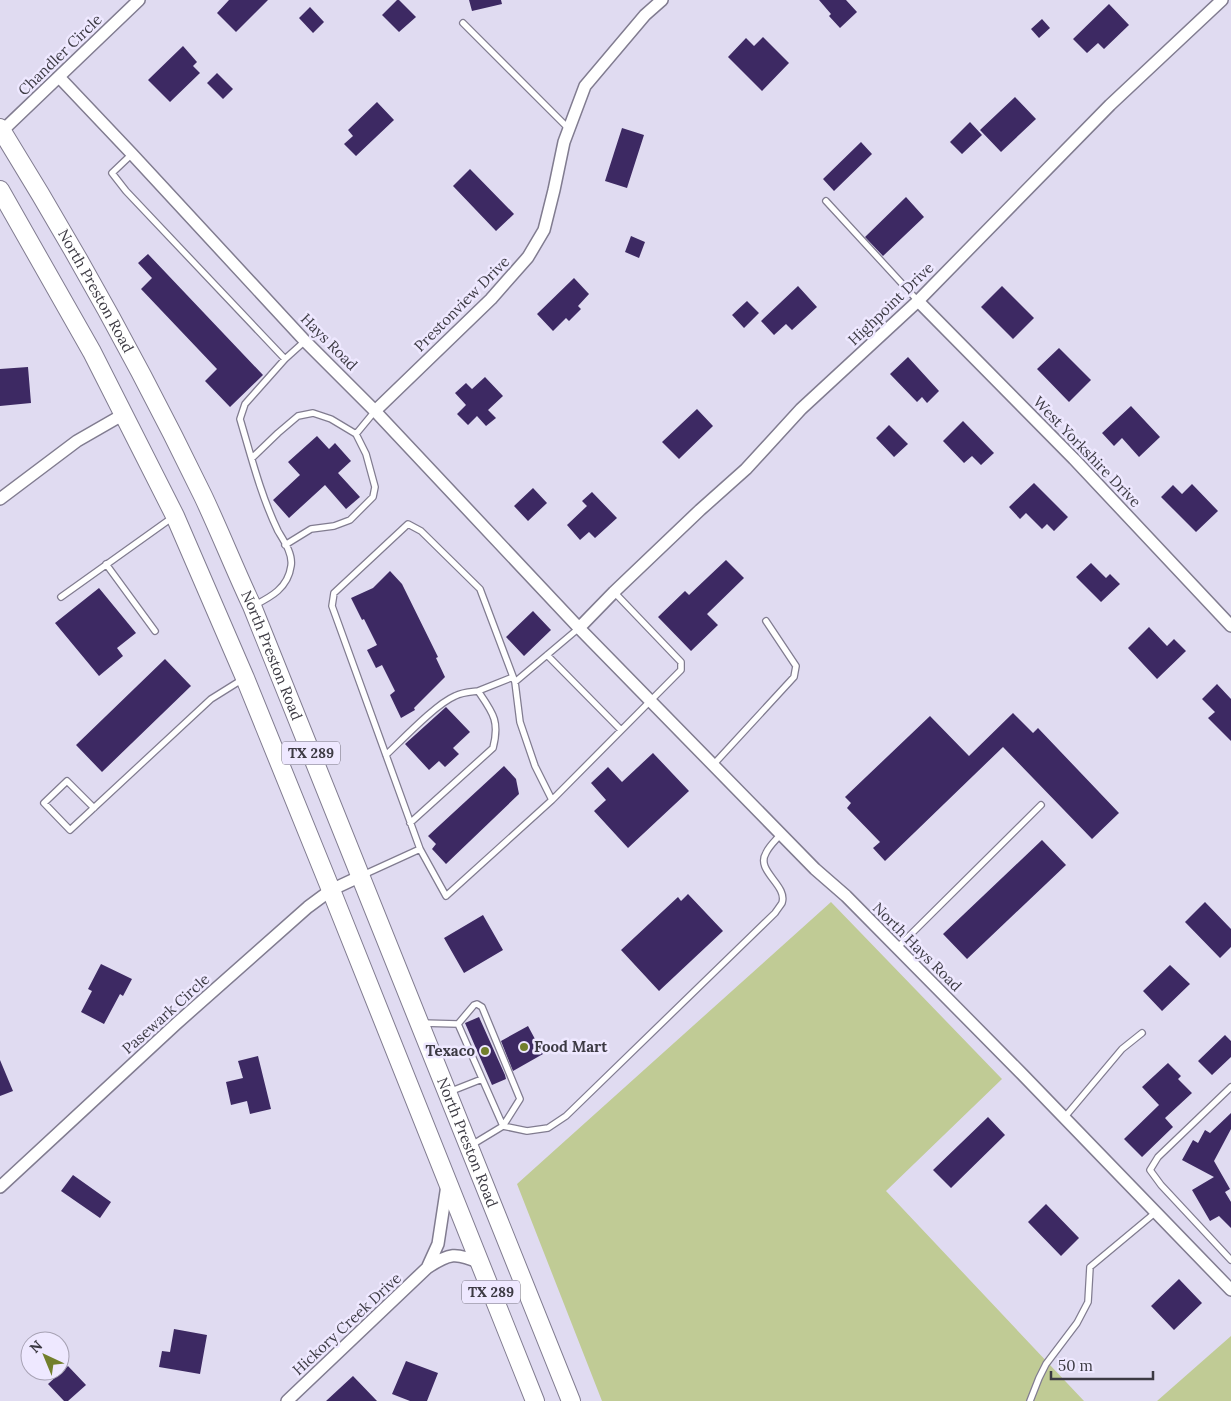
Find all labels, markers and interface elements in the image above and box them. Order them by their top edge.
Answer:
street label: Chandler Circle [14,10,106,99]
street label: North Preston Road [54,226,138,356]
street label: Prestonview Drive [410,252,513,355]
street label: Highpoint Drive [844,258,937,349]
street label: Hays Road [297,309,362,374]
street label: West Yorkshire Drive [1029,392,1145,511]
street label: North Preston Road [237,587,307,723]
road number: TX 289 [282,741,340,764]
street label: North Hays Road [869,898,966,995]
street label: Pasewark Circle [118,969,213,1058]
place label: Food Mart [534,1037,608,1056]
place label: Texaco [426,1041,475,1060]
marker: Food Mart [518,1041,530,1053]
marker: Texaco [479,1045,491,1057]
street label: North Preston Road [433,1075,502,1210]
street label: Hickory Creek Drive [288,1268,405,1379]
road number: TX 289 [462,1280,520,1304]
north arrow [20,1331,70,1381]
text: N [26,1336,46,1357]
scale bar [1051,1348,1154,1380]
text: 50 m [1058,1356,1093,1375]

